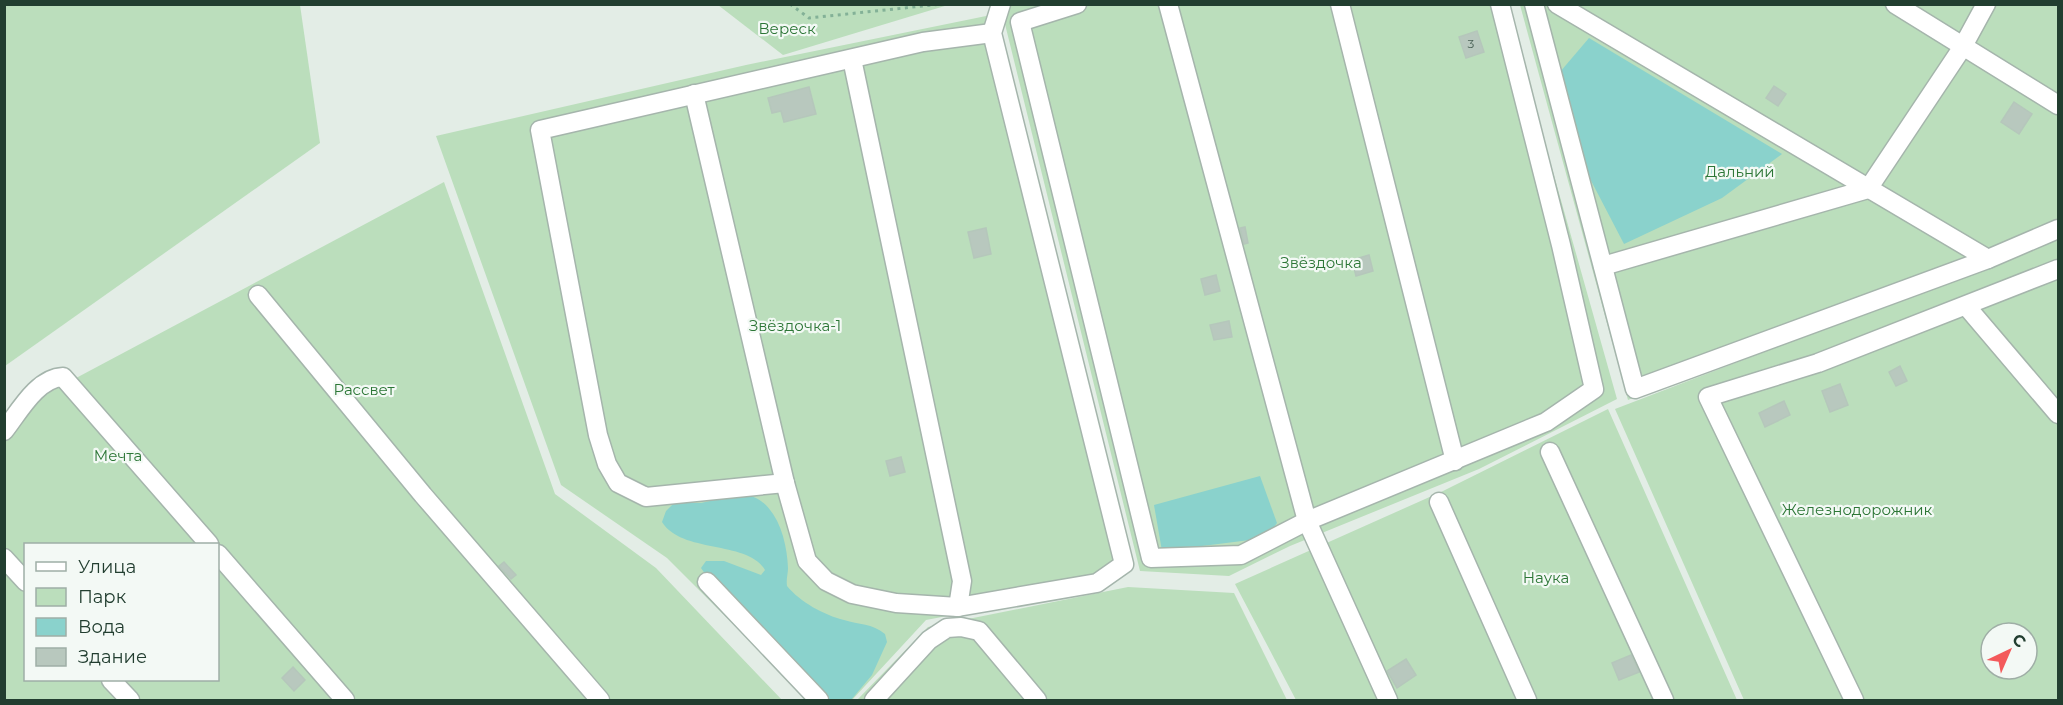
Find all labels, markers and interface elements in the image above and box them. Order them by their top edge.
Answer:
park label: Вереск [758,19,816,38]
house number: 3 [1468,36,1475,51]
park label: Дальний [1705,162,1775,181]
park label: Звёздочка [1280,253,1362,272]
park label: Звёздочка-1 [749,316,841,335]
park label: Рассвет [333,380,395,399]
park label: Мечта [94,446,142,465]
park label: Железнодорожник [1782,500,1933,519]
legend [24,543,219,681]
text: Улица [78,556,136,578]
park label: Наука [1523,568,1569,587]
text: Парк [78,586,127,608]
text: Вода [78,616,125,638]
north arrow [1979,621,2039,681]
text: С [2008,630,2030,652]
text: Здание [78,646,147,668]

